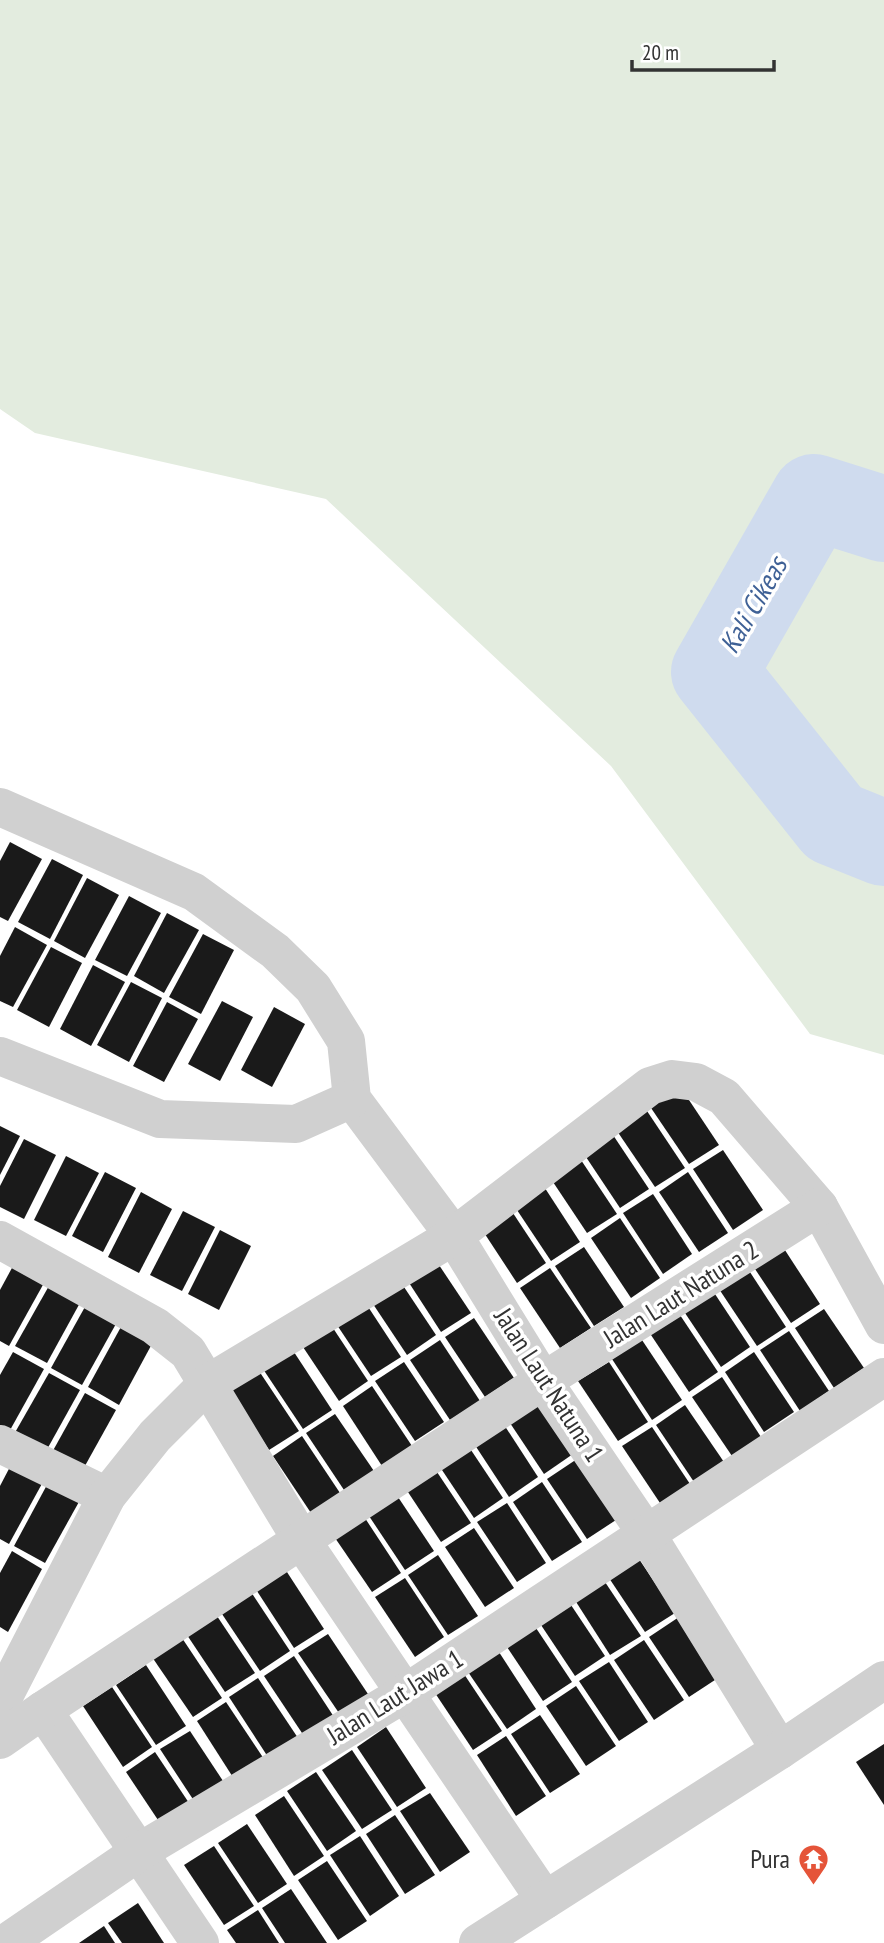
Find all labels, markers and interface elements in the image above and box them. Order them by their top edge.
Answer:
scale bar [632,28,774,72]
text: 20 m [642,39,679,66]
water label: Kali Cikeas [710,548,796,659]
street label: Jalan Laut Natuna 2 [596,1233,764,1355]
street label: Jalan Laut Natuna 1 [487,1301,611,1468]
street label: Jalan Laut Jawa 1 [320,1642,469,1752]
place label: Pura [750,1842,790,1875]
temple icon: Pura [796,1842,830,1886]

